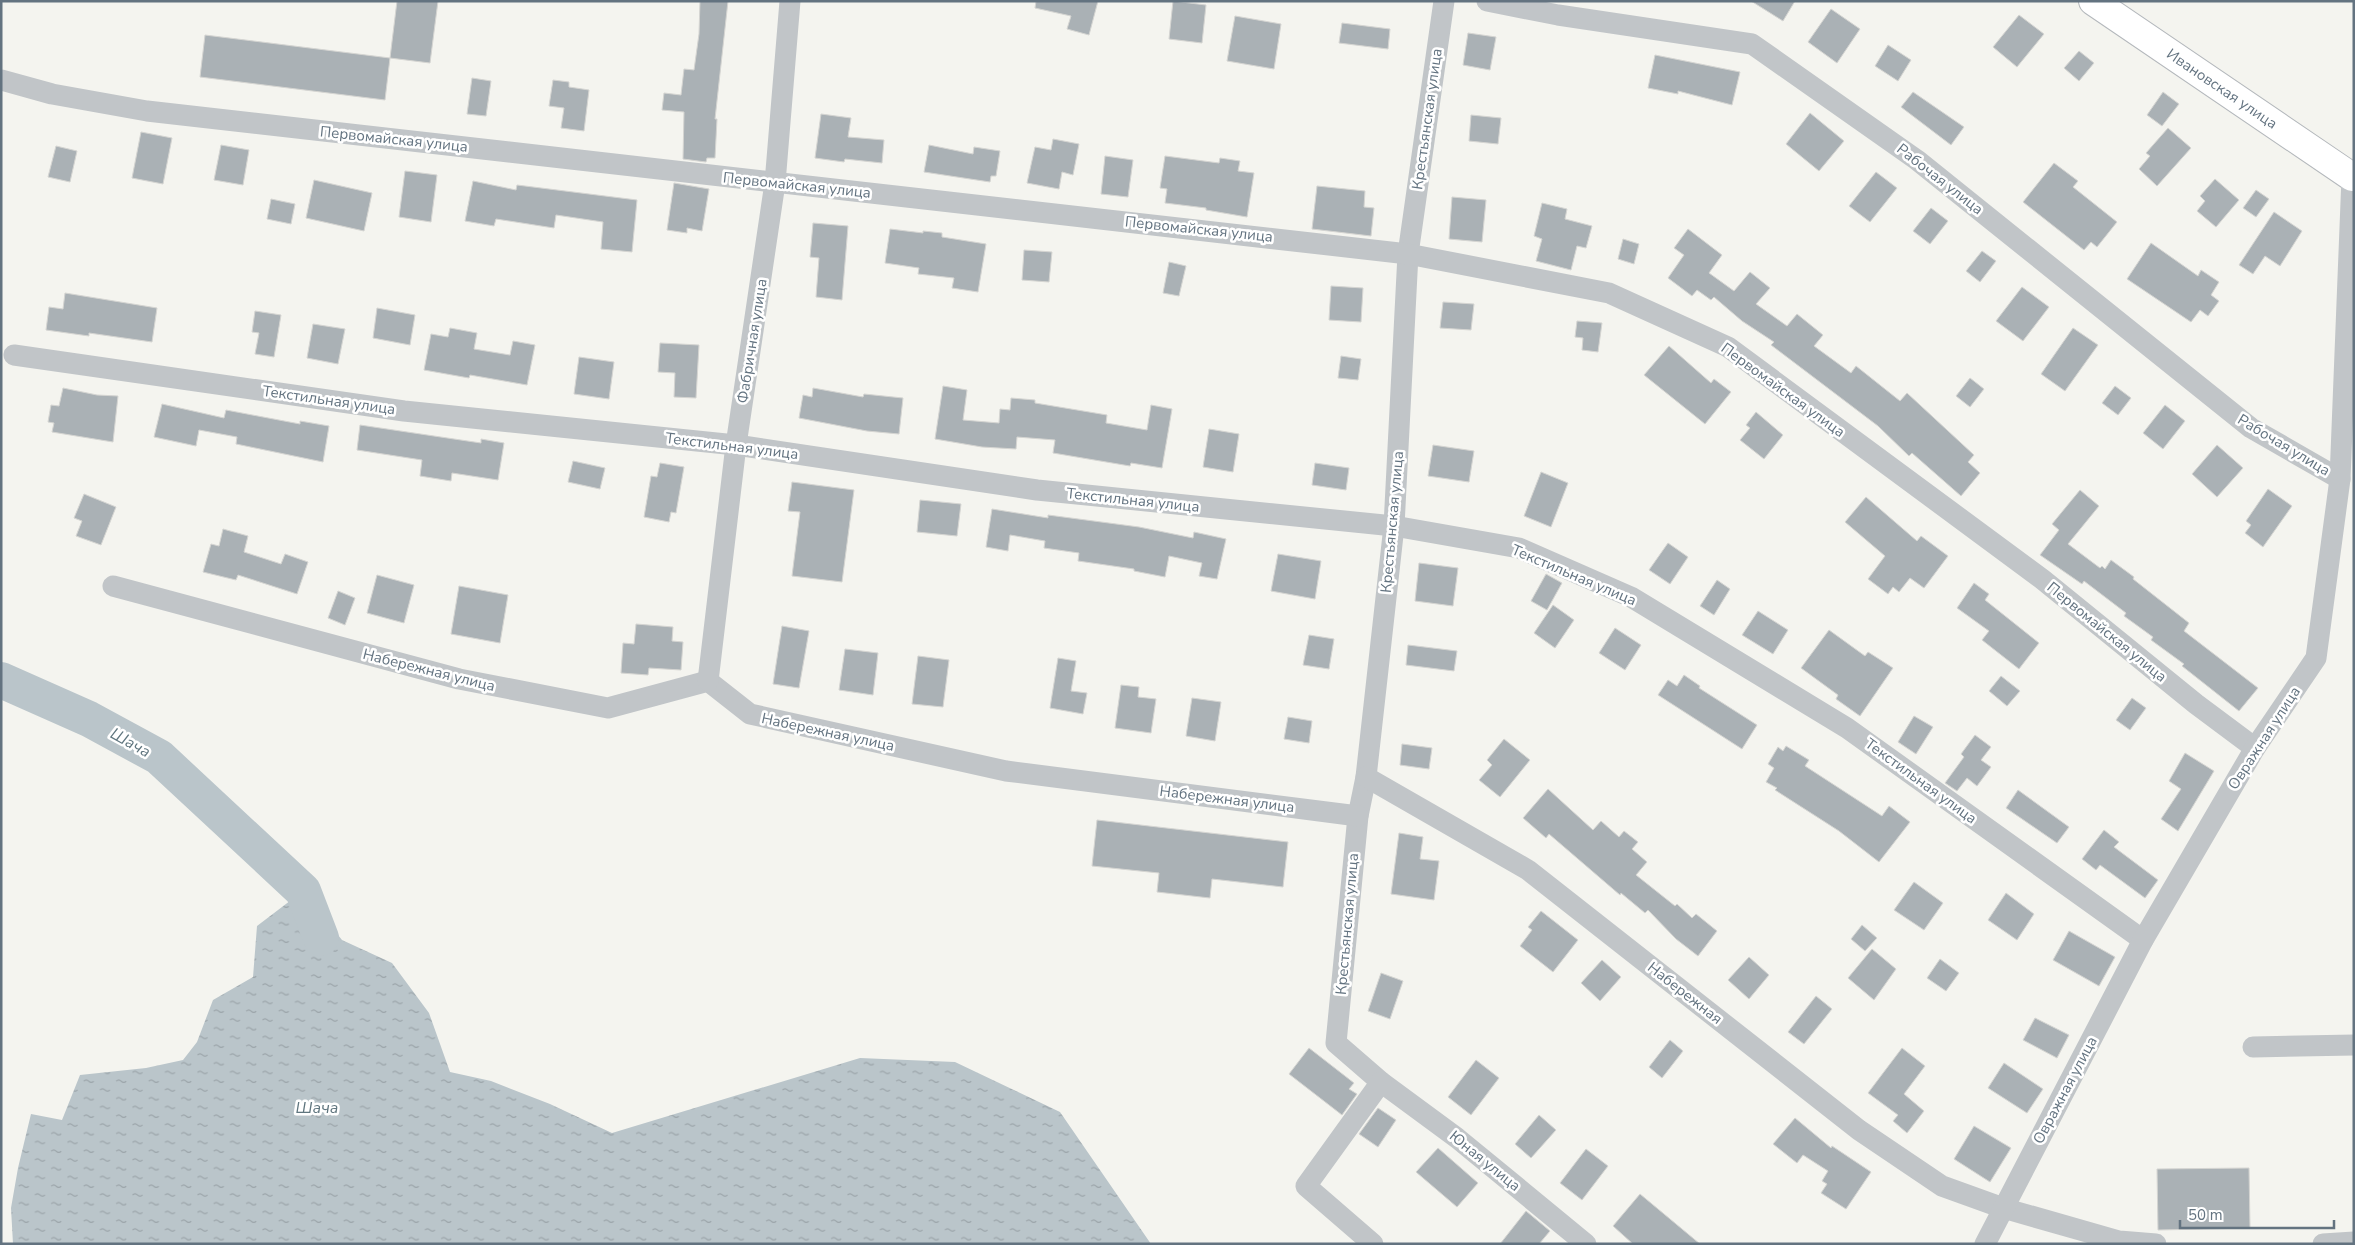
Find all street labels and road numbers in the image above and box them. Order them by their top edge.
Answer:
street label: Ивановская улица [2163,44,2281,133]
street label: Крестьянская улица [1407,47,1447,191]
street label: Первомайская улица [319,121,469,157]
street label: Рабочая улица [1893,139,1987,219]
street label: Первомайская улица [722,167,872,203]
street label: Первомайская улица [1124,211,1274,247]
street label: Фабричная улица [732,277,772,405]
street label: Первомайская улица [1717,338,1849,442]
street label: Текстильная улица [261,381,397,419]
street label: Рабочая улица [2234,410,2334,480]
street label: Текстильная улица [664,428,800,464]
street label: Крестьянская улица [1376,450,1408,594]
street label: Текстильная улица [1065,483,1201,517]
street label: Текстильная улица [1509,540,1639,610]
street label: Первомайская улица [2043,577,2171,687]
street label: Набережная улица [361,644,497,696]
street label: Овражная улица [2223,683,2305,793]
street label: Набережная улица [760,708,896,756]
street label: Текстильная улица [1861,734,1981,828]
street label: Набережная улица [1158,781,1296,817]
street label: Крестьянская улица [1331,852,1363,996]
street label: Набережная [1643,957,1727,1029]
street label: Овражная улица [2028,1033,2102,1147]
street label: Юная улица [1445,1126,1525,1196]

